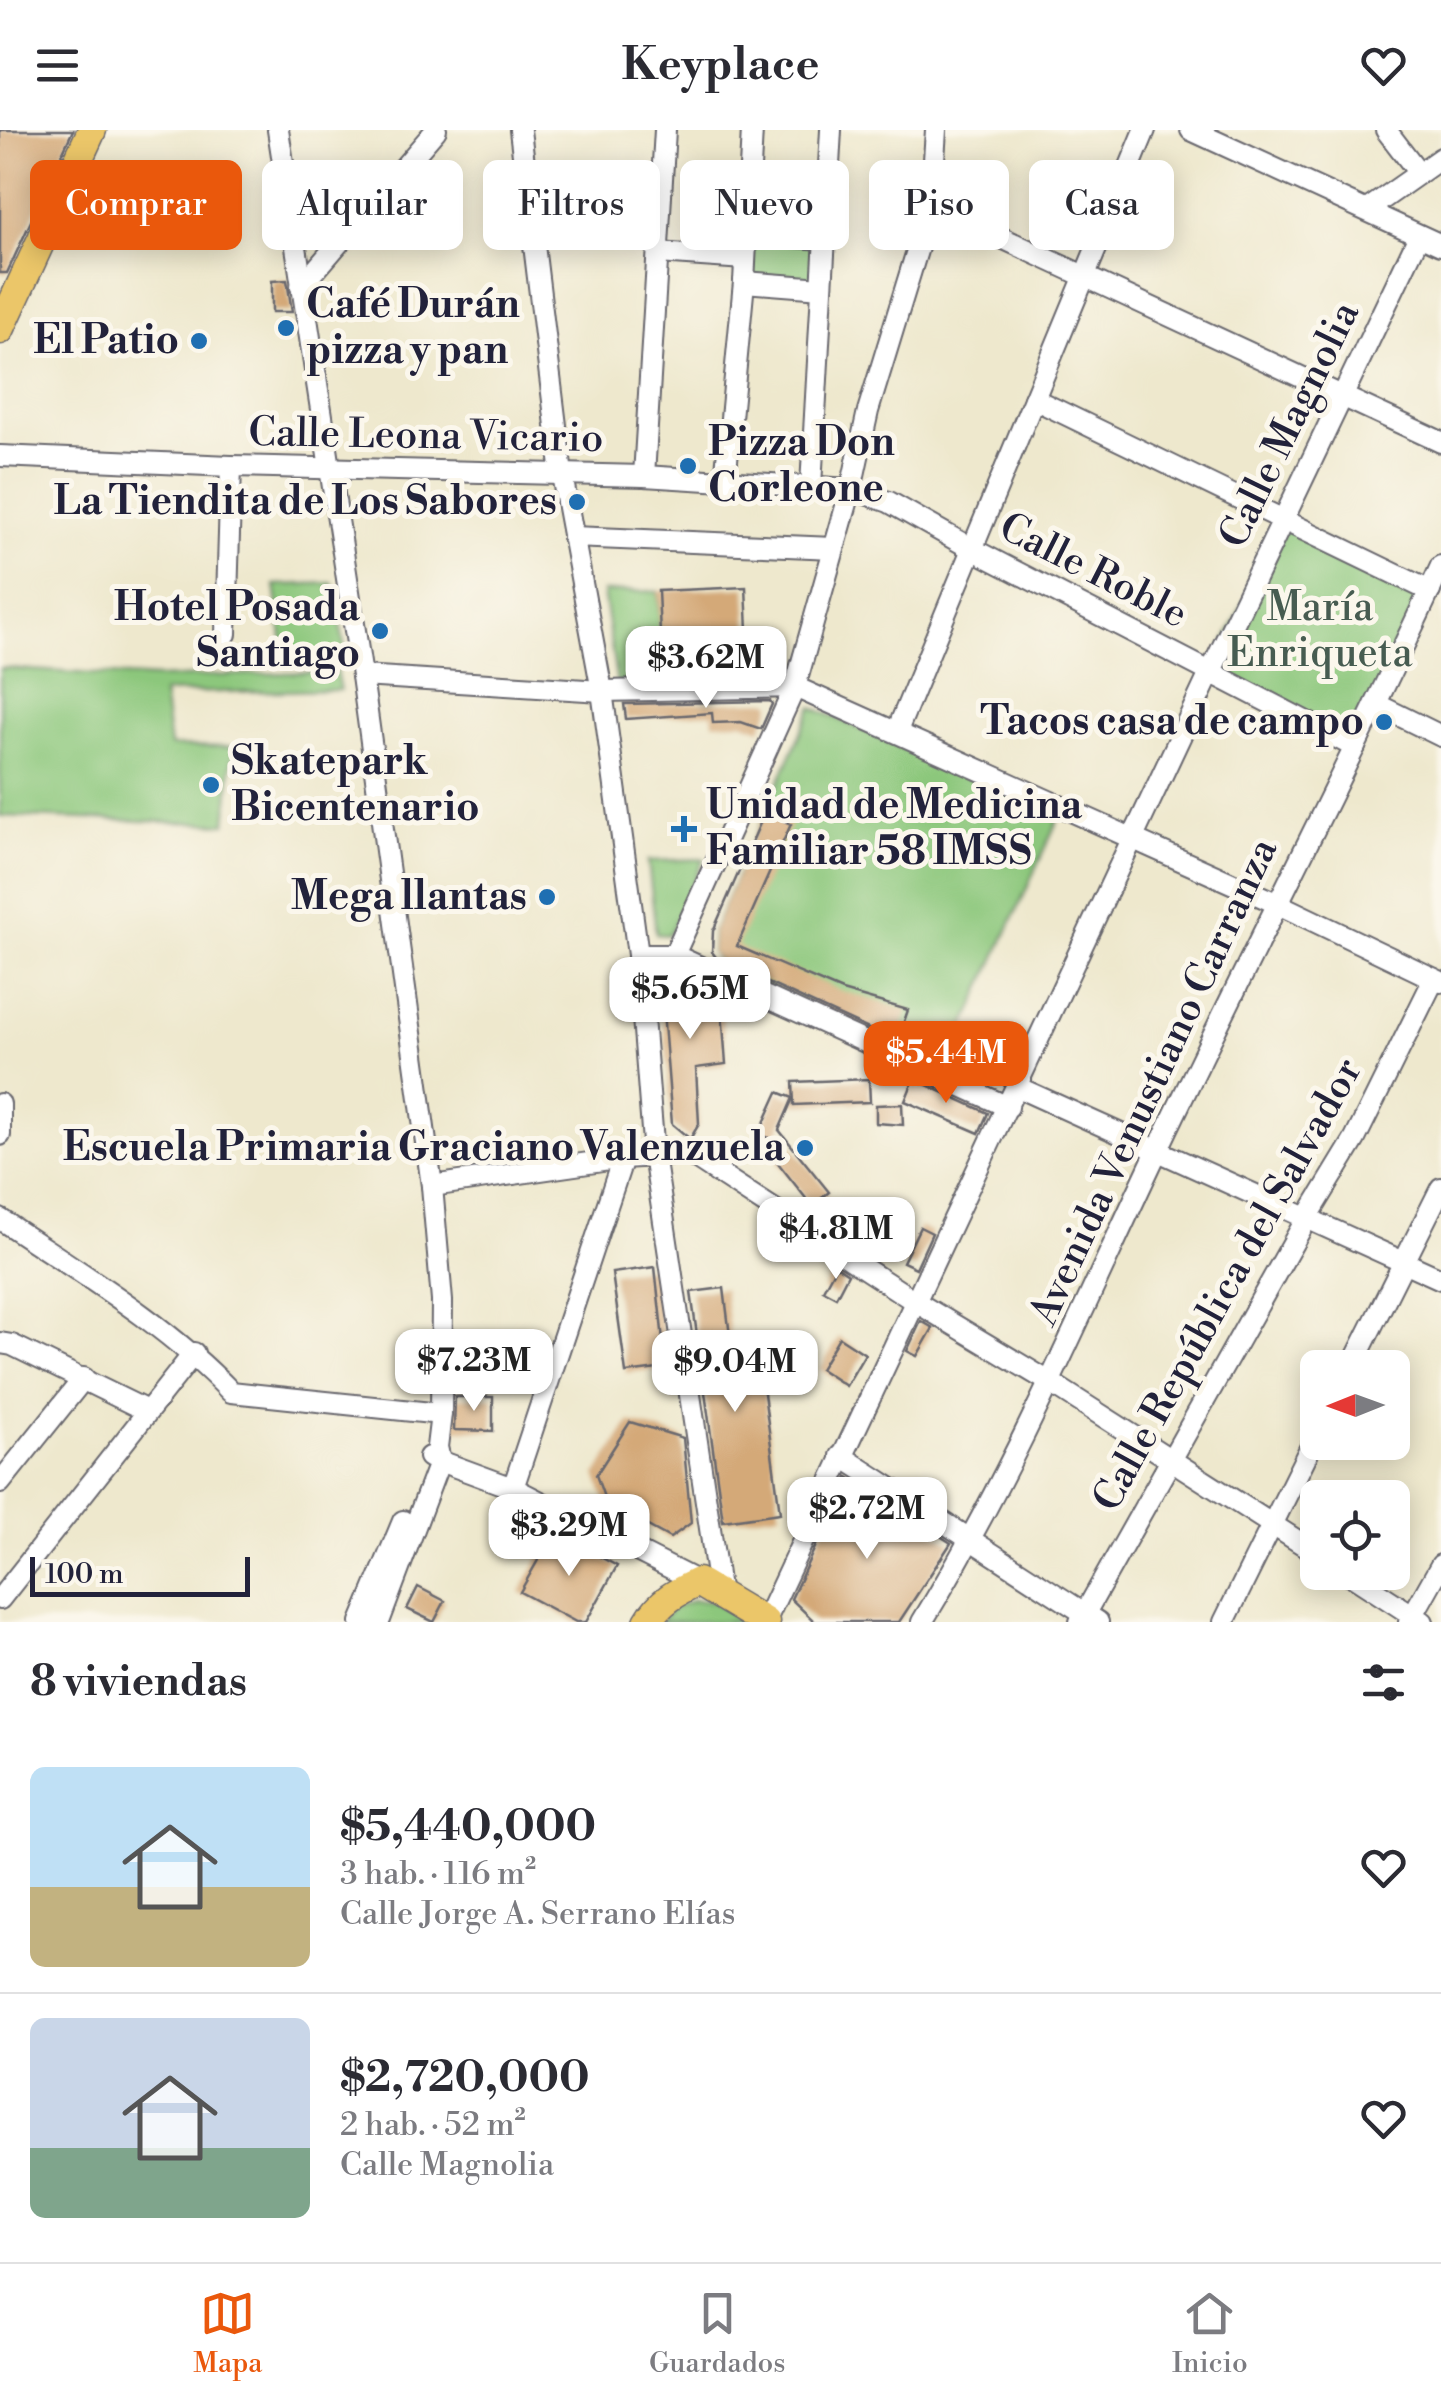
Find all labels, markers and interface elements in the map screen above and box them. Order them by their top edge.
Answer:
text: Keyplace [622,37,819,94]
icon: menu [30,38,85,93]
icon: heart [1356,38,1411,93]
chip: Comprar [30,160,242,250]
chip: Alquilar [262,160,463,250]
chip: Filtros [483,160,660,250]
chip: Nuevo [680,160,849,250]
chip: Piso [869,160,1009,250]
chip: Casa [1029,160,1174,250]
place label: Café Durán pizza y pan [306,280,520,376]
street label: Calle Magnolia [1209,293,1372,557]
place label: El Patio [33,316,179,366]
marker: Café Durán pizza y pan [275,317,297,339]
marker: El Patio [188,330,210,352]
street label: Calle Leona Vicario [248,408,604,464]
place label: Pizza Don Corleone [708,418,895,514]
marker: Pizza Don Corleone [677,455,699,477]
place label: La Tiendita de Los Sabores [53,477,557,527]
marker: La Tiendita de Los Sabores [566,491,588,513]
street label: Calle Roble [991,502,1195,640]
place label: Hotel Posada Santiago [114,583,360,679]
park label: María Enriqueta [1227,583,1414,679]
marker: Hotel Posada Santiago [369,620,391,642]
pin: $3.62M [625,626,787,711]
text: $3.62M [648,638,764,678]
place label: Tacos casa de campo [980,697,1364,747]
marker: Tacos casa de campo [1373,711,1395,733]
place label: Skatepark Bicentenario [231,737,480,833]
marker: Skatepark Bicentenario [200,774,222,796]
place label: Unidad de Medicina Familiar 58 IMSS [706,781,1083,877]
marker: Unidad de Medicina Familiar 58 IMSS [671,816,697,842]
street label: Avenida Venustiano Carranza [1019,830,1289,1334]
place label: Mega llantas [291,872,527,922]
marker: Mega llantas [536,886,558,908]
pin: $5.65M [609,957,771,1042]
text: $5.65M [631,969,749,1009]
pin: $5.44M [865,1021,1027,1106]
text: $5.44M [886,1033,1006,1073]
street label: Calle República del Salvador [1082,1050,1374,1520]
place label: Escuela Primaria Graciano Valenzuela [63,1123,785,1173]
marker: Escuela Primaria Graciano Valenzuela [794,1137,816,1159]
pin: $4.81M [755,1197,917,1282]
text: $4.81M [779,1209,893,1249]
pin: $7.23M [393,1329,555,1414]
pin: $9.04M [654,1330,816,1415]
text: $7.23M [417,1341,531,1381]
text: $9.04M [674,1342,796,1382]
north arrow [1300,1350,1410,1460]
map controls [1300,1350,1410,1590]
pin: $2.72M [786,1477,948,1562]
button: locate [1300,1480,1410,1590]
text: $2.72M [809,1489,925,1529]
pin: $3.29M [488,1494,650,1579]
text: $3.29M [511,1506,627,1546]
scale bar [30,1552,250,1596]
text: 100 m [45,1557,124,1592]
icon: filters [1356,1655,1411,1710]
text: 8 viviendas [30,1656,247,1709]
text: $5,440,000 [340,1801,596,1854]
icon: home [110,1807,230,1927]
icon: heart [1356,1840,1411,1895]
text: 3 hab. · 116 m² [340,1854,536,1894]
text: Calle Jorge A. Serrano Elías [340,1894,736,1934]
text: $2,720,000 [340,2052,590,2105]
icon: home [110,2058,230,2178]
icon: heart [1356,2091,1411,2146]
text: 2 hab. · 52 m² [340,2105,526,2145]
text: Calle Magnolia [340,2145,554,2185]
tab: Mapa [193,2286,263,2381]
tab: Guardados [649,2286,786,2381]
tab: Inicio [1172,2286,1248,2381]

